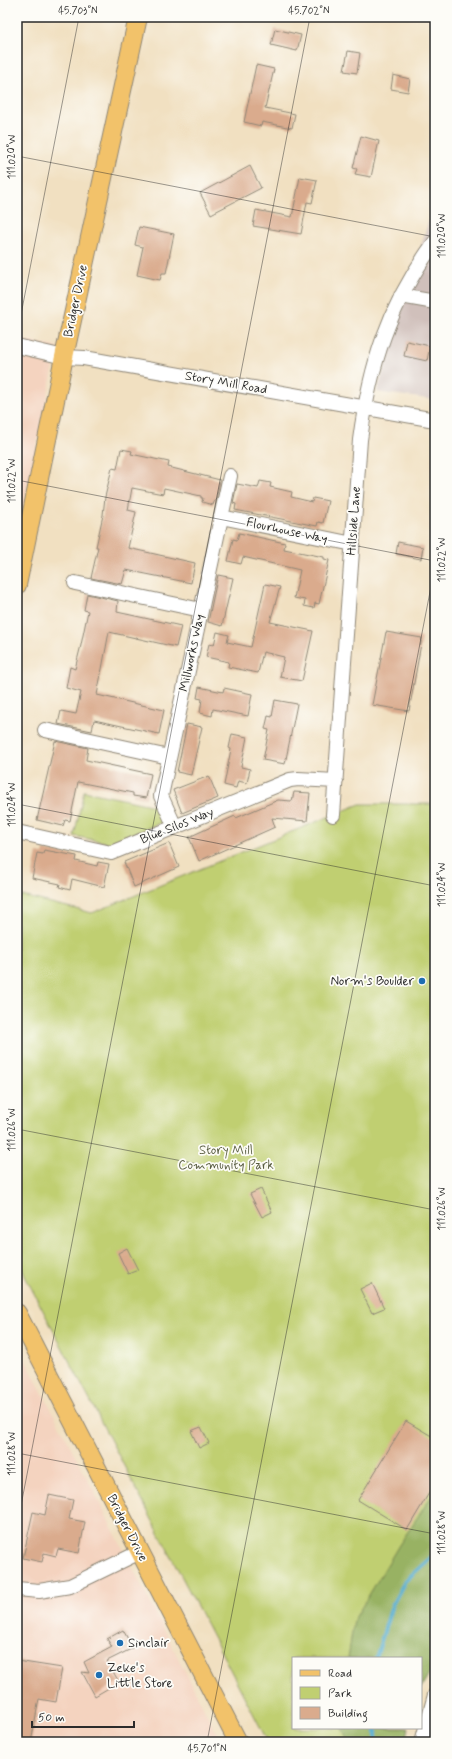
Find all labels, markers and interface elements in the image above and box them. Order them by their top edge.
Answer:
text: 45.703°N [58,4,98,18]
text: 45.702°N [288,4,330,18]
text: 111.020°W [5,135,19,179]
text: 111.020°W [435,214,449,258]
street label: Bridger Drive [60,263,92,339]
street label: Story Mill Road [184,367,268,399]
text: 111.022°W [5,459,19,503]
street label: Hillside Lane [343,486,365,556]
street label: Flourhouse Way [245,514,329,548]
text: 111.022°W [435,538,449,582]
street label: Millworks Way [175,613,209,693]
text: 111.024°W [5,783,19,827]
street label: Blue Silos Way [138,803,217,848]
text: 111.024°W [435,863,449,907]
place label: Norm's Boulder [331,973,415,990]
marker: Norm's Boulder [417,976,427,986]
text: 111.026°W [5,1108,19,1152]
park label: Story Mill Community Park [178,1142,274,1174]
text: 111.026°W [435,1187,449,1231]
text: 111.028°W [5,1432,19,1476]
street label: Bridger Drive [103,1491,151,1565]
text: 111.028°W [435,1511,449,1555]
place label: Sinclair [128,1635,169,1652]
marker: Sinclair [115,1638,125,1648]
legend [292,1657,422,1729]
place label: Zeke's Little Store [107,1660,173,1692]
text: Road [328,1666,352,1682]
marker: Zeke's Little Store [94,1670,104,1680]
text: Park [328,1686,352,1702]
scale bar [32,1703,134,1729]
text: Building [328,1706,368,1723]
text: 50 m [38,1710,65,1726]
text: 45.701°N [187,1742,227,1756]

